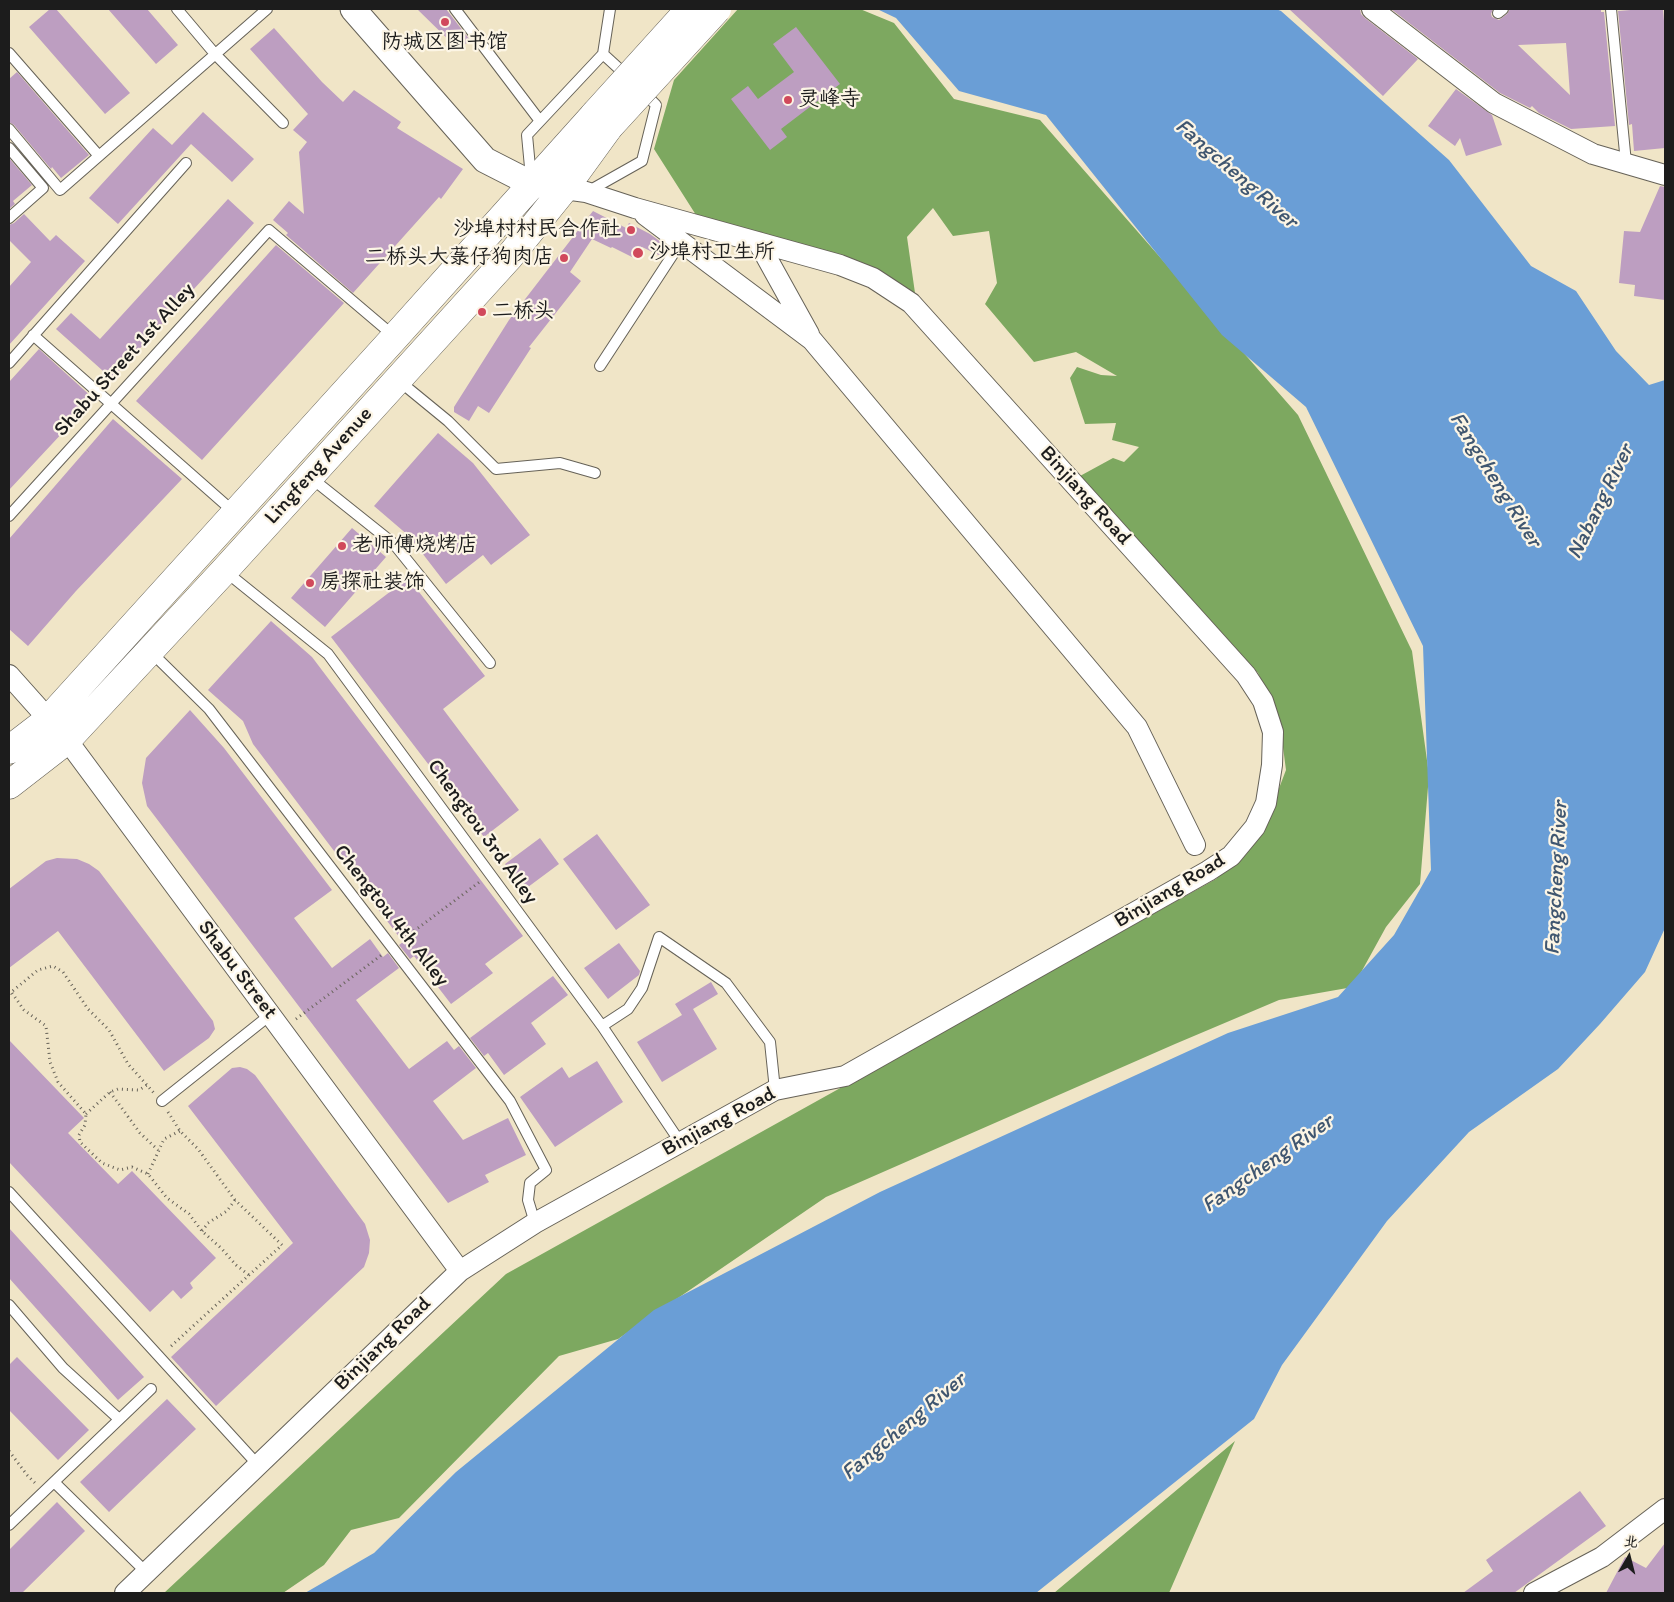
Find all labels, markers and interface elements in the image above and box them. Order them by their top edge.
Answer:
marker: 防城区图书馆 [439,16,451,28]
place label: 防城区图书馆 [382,30,508,56]
place label: 灵峰寺 [798,87,861,113]
marker: 灵峰寺 [782,94,794,106]
water label: Fangcheng River [1169,114,1303,234]
place label: 沙埠村村民合作社 [453,217,621,243]
marker: 沙埠村村民合作社 [625,224,637,236]
place label: 沙埠村卫生所 [649,240,775,266]
place label: 二桥头大菉仔狗肉店 [365,245,554,271]
marker: 沙埠村卫生所 [631,246,645,260]
marker: 二桥头大菉仔狗肉店 [558,252,570,264]
street label: Shabu Street 1st Alley [49,278,201,442]
place label: 二桥头 [492,299,555,325]
marker: 二桥头 [476,306,488,318]
street label: Lingfeng Avenue [260,402,378,530]
water label: Fangcheng River [1443,408,1547,552]
water label: Nabang River [1562,440,1640,564]
street label: Binjiang Road [1034,441,1136,551]
place label: 老师傅烧烤店 [352,533,478,559]
marker: 老师傅烧烤店 [336,540,348,552]
place label: 房探社装饰 [320,570,425,596]
marker: 房探社装饰 [304,577,316,589]
street label: Chengtou 3rd Alley [421,755,543,909]
water label: Fangcheng River [1540,800,1574,956]
street label: Chengtou 4th Alley [328,840,454,992]
street label: Binjiang Road [1110,848,1230,934]
street label: Shabu Street [192,916,282,1024]
street label: Binjiang Road [658,1082,780,1162]
water label: Fangcheng River [1197,1109,1339,1219]
street label: Binjiang Road [329,1292,437,1396]
water label: Fangcheng River [837,1367,971,1487]
north arrow [1604,1532,1654,1582]
text: 北 [1623,1532,1639,1551]

